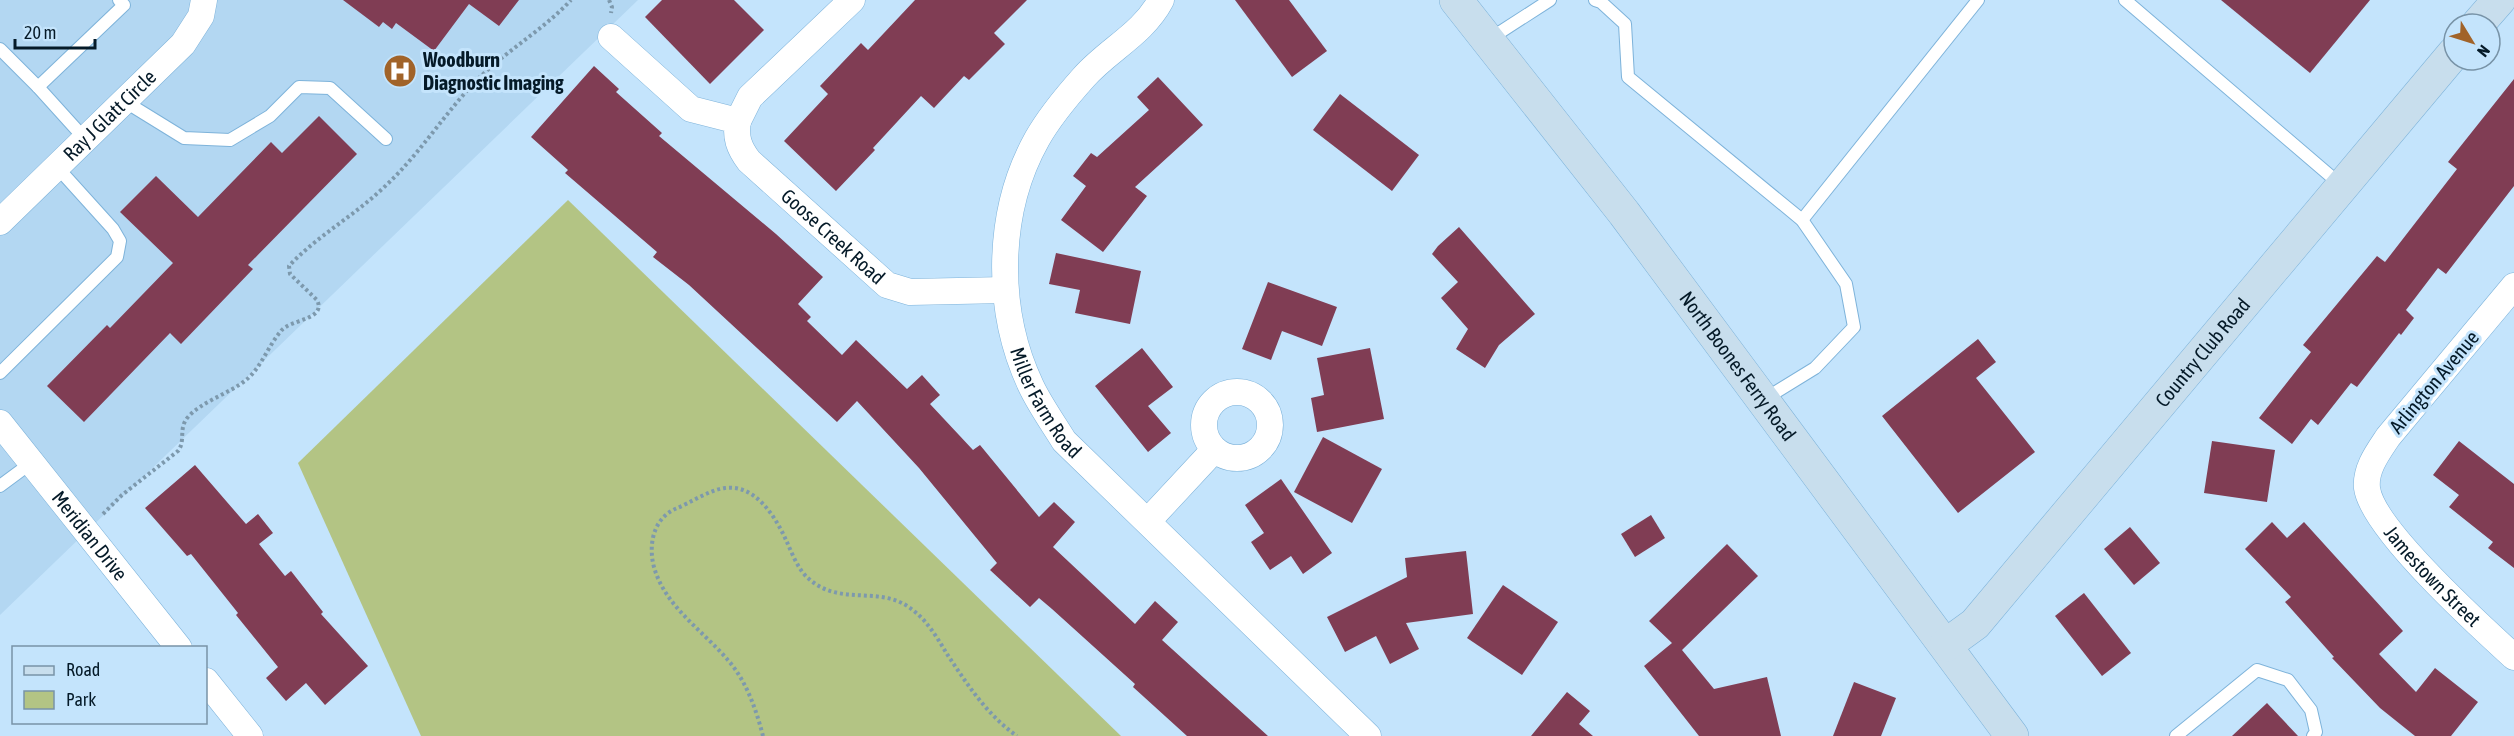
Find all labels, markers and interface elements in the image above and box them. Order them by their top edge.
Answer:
scale bar [15,12,94,50]
north arrow [2442,12,2502,72]
text: 20 m [24,22,56,43]
text: N [2474,42,2494,61]
place label: Woodburn Diagnostic Imaging [422,48,564,94]
hospital icon: Woodburn Diagnostic Imaging [382,53,418,89]
street label: Ray J Glatt Circle [58,65,160,165]
street label: Goose Creek Road [777,184,890,288]
street label: North Boones Ferry Road [1675,287,1801,445]
street label: Country Club Road [2150,293,2254,411]
street label: Arlington Avenue [2384,326,2483,438]
street label: Miller Farm Road [1006,344,1086,462]
street label: Meridian Drive [48,486,133,585]
street label: Jamestown Street [2380,521,2486,631]
legend [12,646,207,724]
text: Road [66,659,100,680]
text: Park [66,689,96,710]

